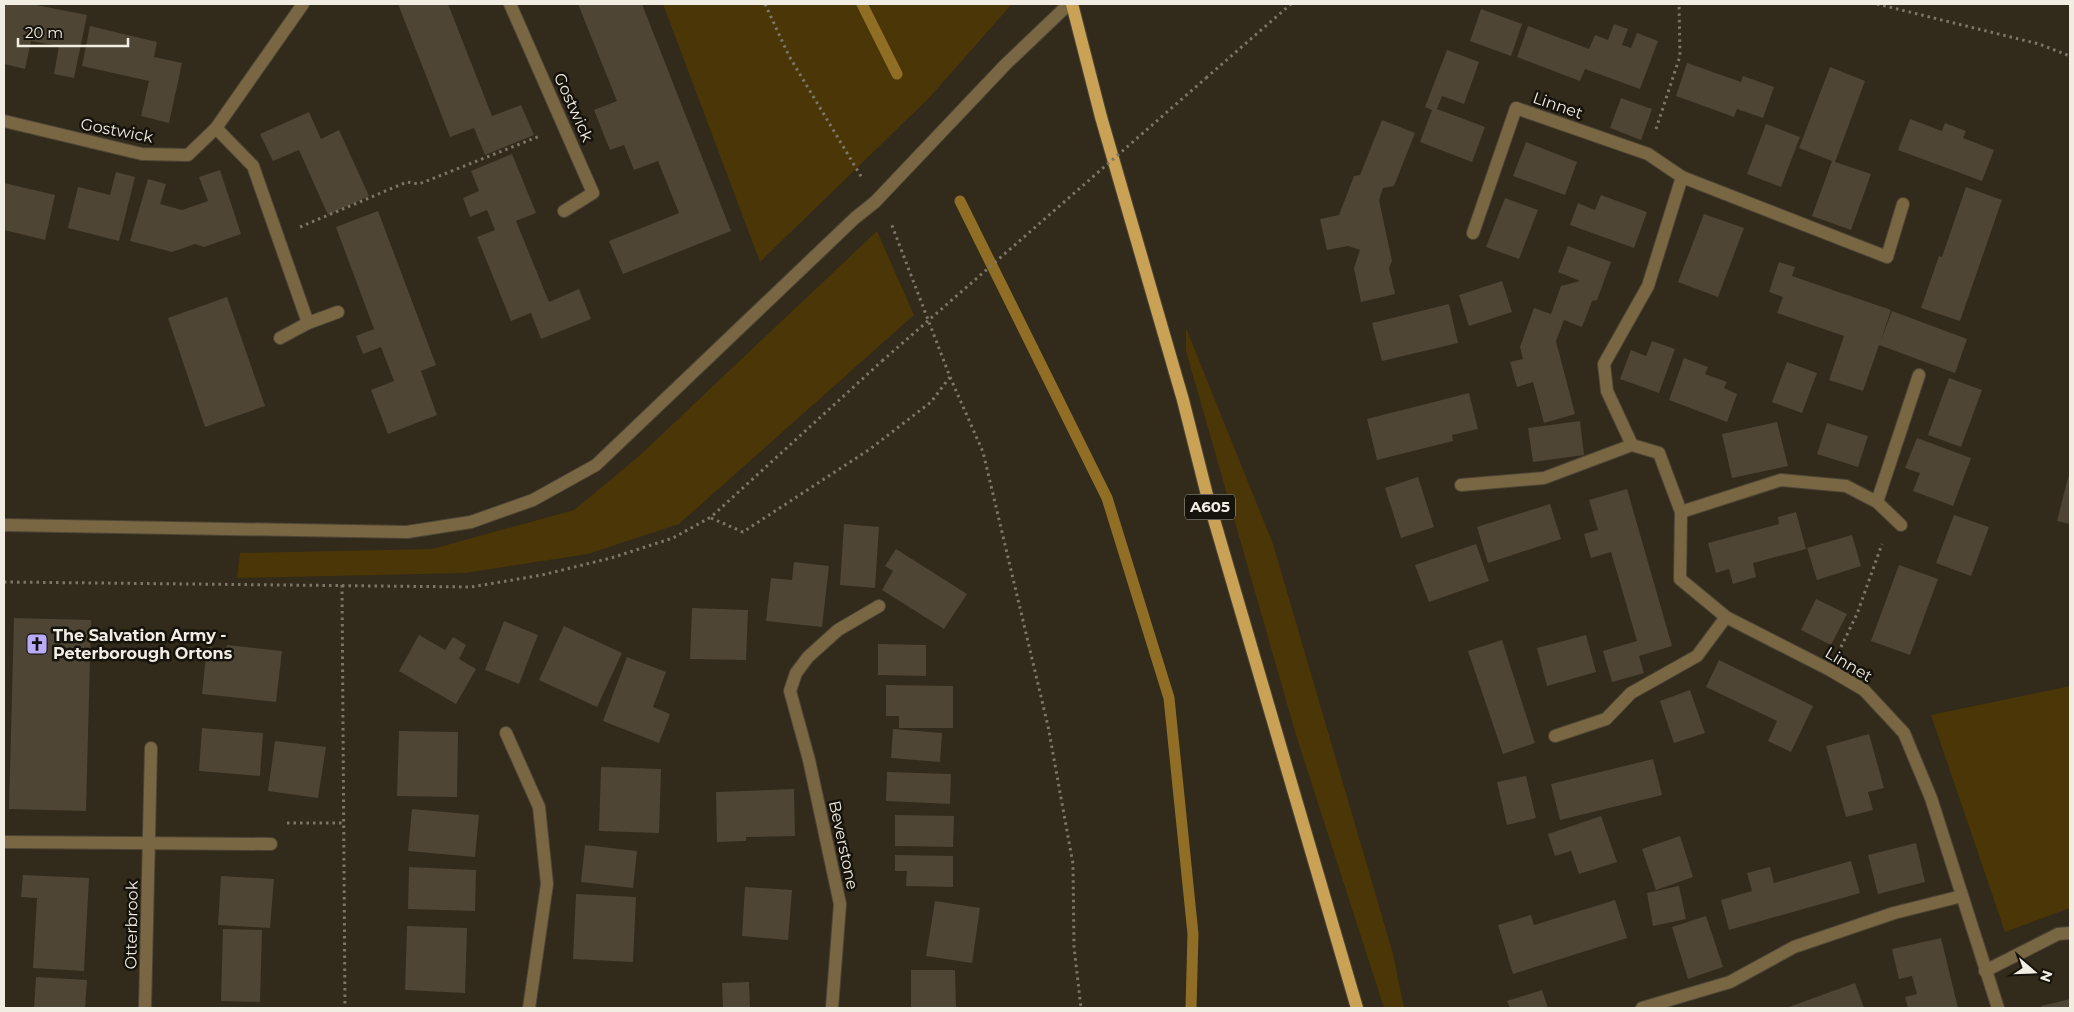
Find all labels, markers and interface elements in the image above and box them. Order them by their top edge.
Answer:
scale bar [18,15,128,47]
text: 20 m [25,23,63,42]
street label: Gostwick [550,70,597,145]
street label: Linnet [1530,88,1586,123]
street label: Gostwick [79,114,155,147]
road number: A605 [1185,494,1235,520]
place label: The Salvation Army - Peterborough Ortons [53,626,233,663]
church icon: The Salvation Army - Peterborough Ortons [25,632,49,656]
street label: Linnet [1822,643,1876,686]
street label: Beverstone [825,799,862,891]
street label: Otterbrook [121,880,142,969]
north arrow [2009,947,2059,997]
text: N [2036,968,2057,985]

